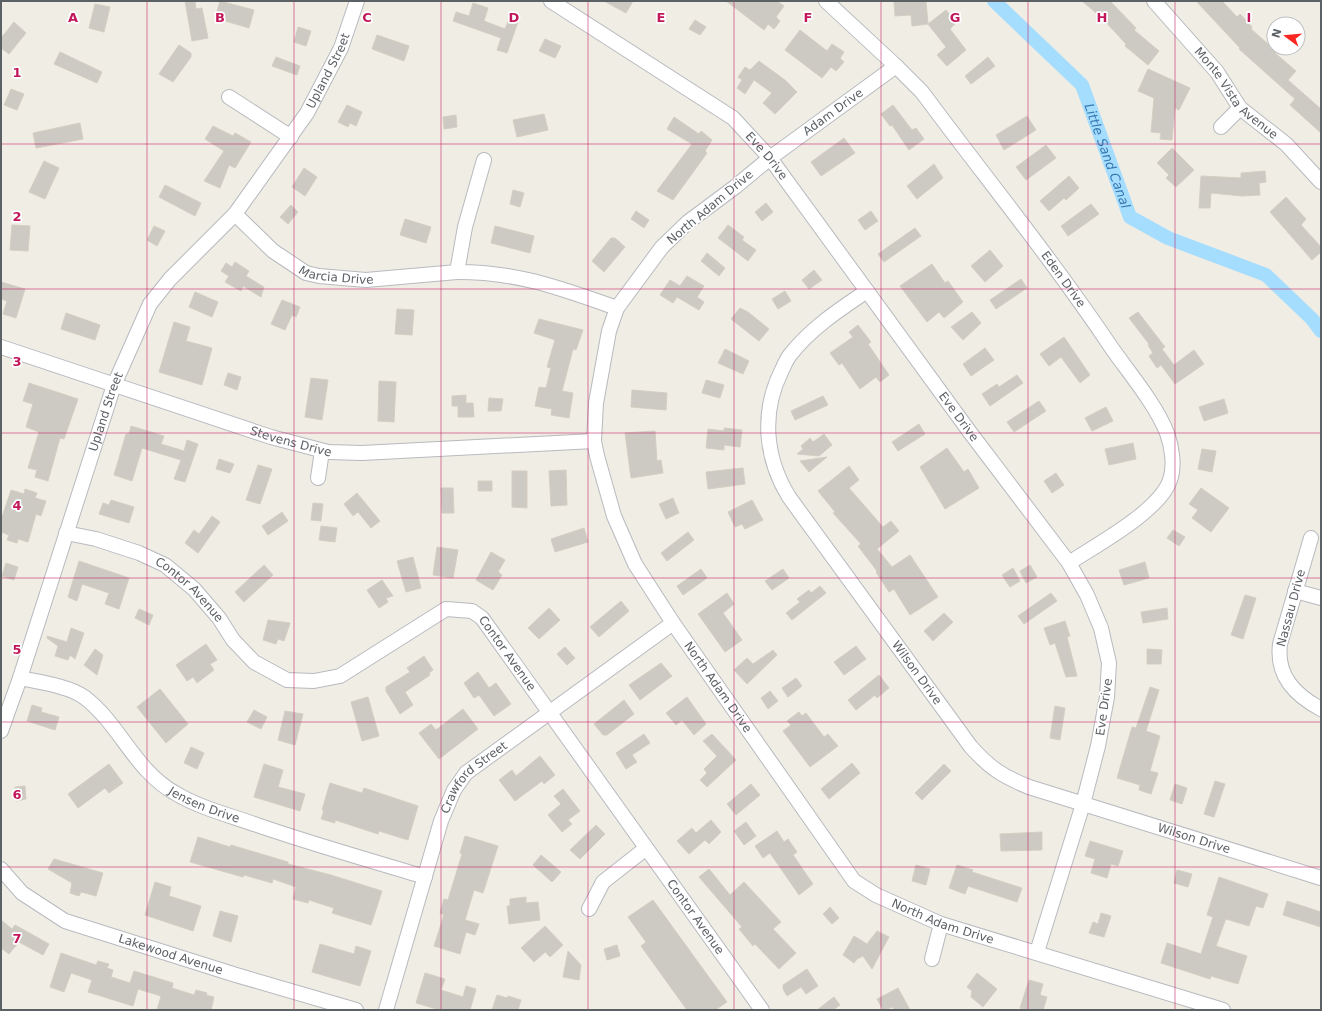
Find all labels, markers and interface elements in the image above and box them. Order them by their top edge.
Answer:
text: A [68,10,78,25]
text: B [215,10,225,25]
text: C [362,10,372,25]
text: D [509,10,520,25]
text: E [657,10,665,25]
text: F [804,10,812,25]
text: G [950,10,960,25]
text: H [1097,10,1107,25]
text: I [1247,10,1251,25]
north arrow [1266,16,1306,56]
text: N [1269,27,1284,40]
street label: Upland Street [304,31,353,111]
street label: Monte Vista Avenue [1191,44,1281,142]
text: 1 [12,65,22,80]
street label: Adam Drive [800,86,866,138]
water label: Little Sand Canal [1082,101,1134,211]
street label: Eve Drive [743,129,790,182]
street label: North Adam Drive [664,167,756,247]
text: 2 [12,209,22,224]
street label: Eden Drive [1038,249,1088,310]
street label: Marcia Drive [296,263,374,287]
text: 3 [12,354,22,369]
street label: Upland Street [86,370,126,453]
street label: Eve Drive [936,389,981,444]
street label: Stevens Drive [248,424,333,460]
text: 4 [12,498,22,513]
street label: Contor Avenue [153,555,226,625]
street label: Nassau Drive [1274,568,1308,648]
street label: Contor Avenue [476,613,539,693]
street label: Wilson Drive [889,638,945,707]
street label: North Adam Drive [681,639,755,735]
text: 5 [12,642,22,657]
street label: Eve Drive [1093,677,1115,737]
street label: Crawford Street [438,738,510,816]
street label: Jensen Drive [165,783,241,826]
text: 6 [12,787,22,802]
street label: Wilson Drive [1156,821,1232,856]
street label: Contor Avenue [664,877,727,957]
street label: North Adam Drive [890,896,995,947]
text: 7 [12,931,22,946]
street label: Lakewood Avenue [117,931,225,977]

